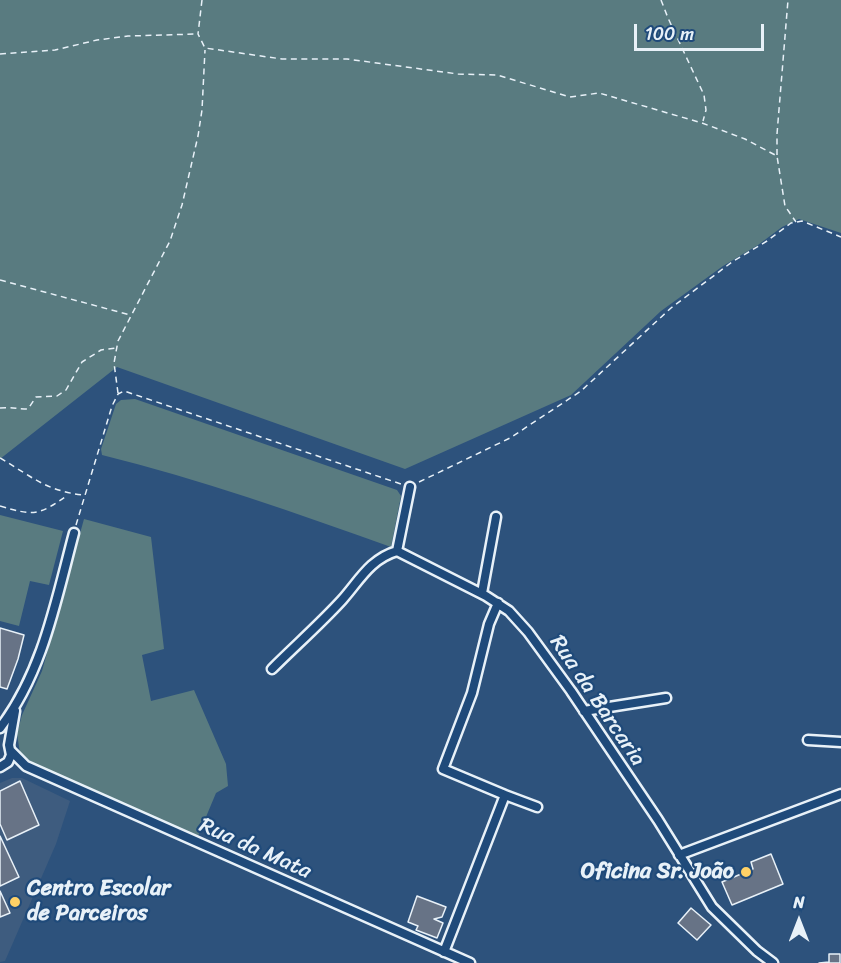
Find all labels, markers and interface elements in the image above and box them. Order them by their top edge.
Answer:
scale bar [637,12,768,50]
text: 100 m [645,18,694,50]
street label: Rua da Barcaria [543,630,651,772]
street label: Rua da Mata [195,813,315,885]
place label: Oficina Sr. João [581,859,734,885]
marker: Oficina Sr. João [739,865,753,879]
place label: Centro Escolar de Parceiros [27,876,170,927]
text: N [793,888,805,917]
north arrow [769,891,829,951]
marker: Centro Escolar de Parceiros [8,895,22,909]

